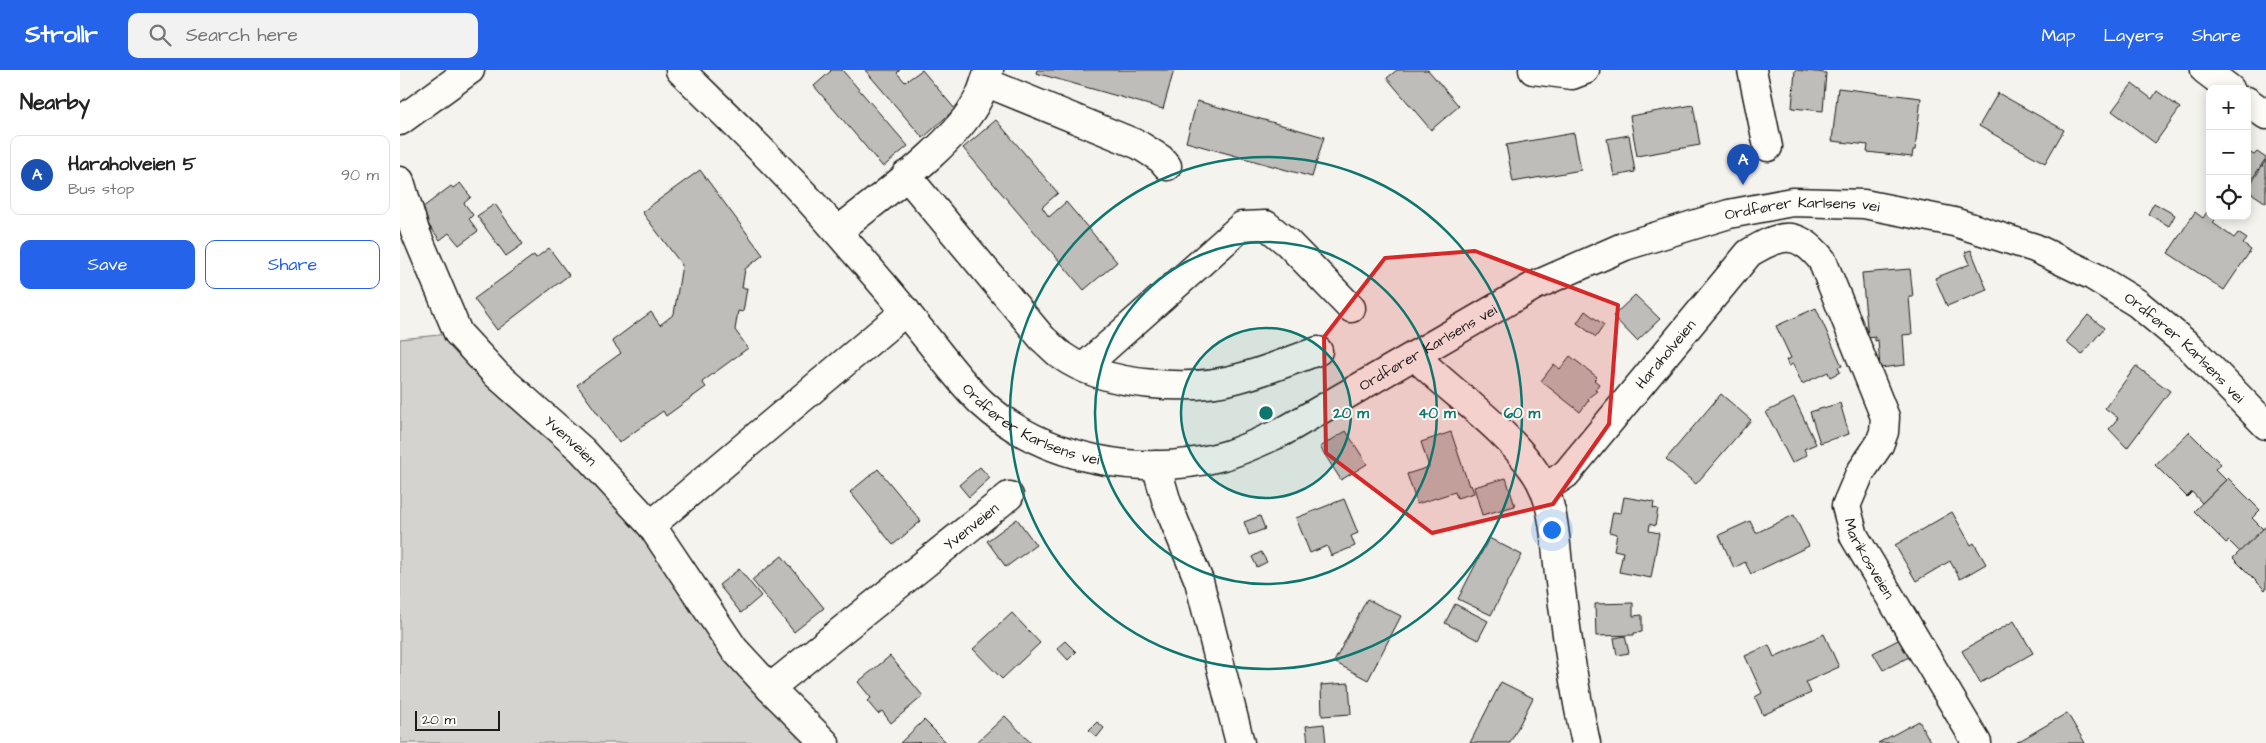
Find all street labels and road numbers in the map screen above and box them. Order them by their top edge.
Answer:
street label: Ordfører Karlsens vei [1723,192,1882,226]
street label: Ordfører Karlsens vei [2120,288,2250,408]
street label: Ordfører Karlsens vei [1355,299,1502,396]
street label: Haraholveien [1631,315,1701,394]
street label: Ordfører Karlsens vei [957,379,1102,471]
street label: Yvenveien [539,411,602,471]
street label: Yvenveien [939,498,1004,555]
street label: Marikosveien [1839,516,1899,604]

